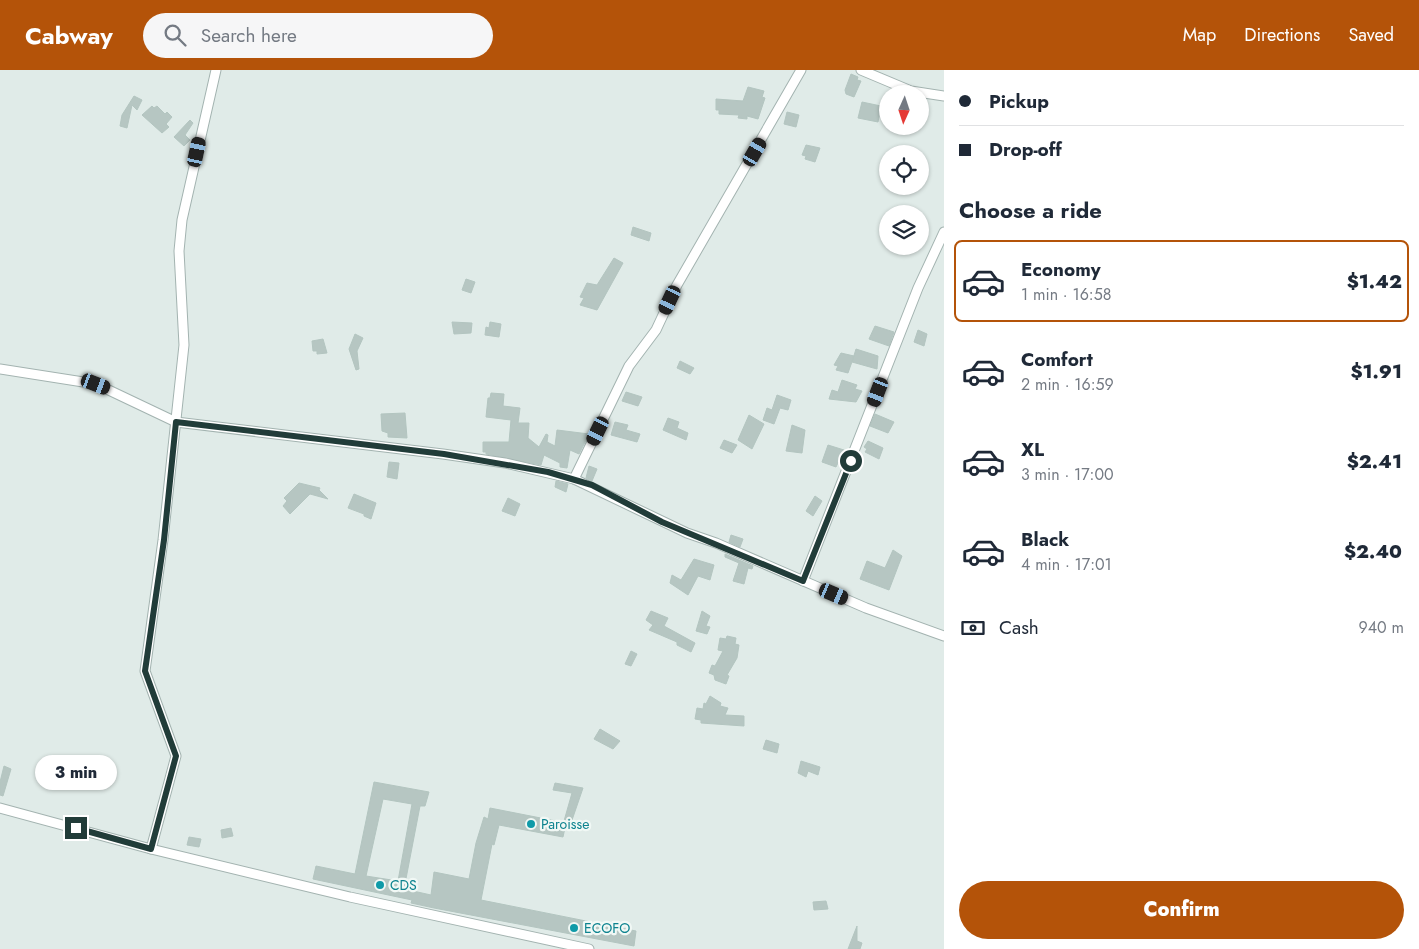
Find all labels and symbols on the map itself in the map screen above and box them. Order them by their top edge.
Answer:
north arrow [879,85,929,135]
car [741,135,768,169]
car [186,136,207,168]
car [656,283,683,317]
car [79,372,112,396]
car [865,375,890,409]
car [584,414,611,448]
route start [840,450,862,472]
car [817,581,850,607]
callout: 3 min [35,756,117,790]
place label: Paroisse [541,814,589,834]
route end [65,817,87,839]
marker: Paroisse [525,818,537,830]
place label: CDS [390,875,417,895]
marker: CDS [374,879,386,891]
place label: ECOFO [584,918,630,938]
marker: ECOFO [568,922,580,934]

